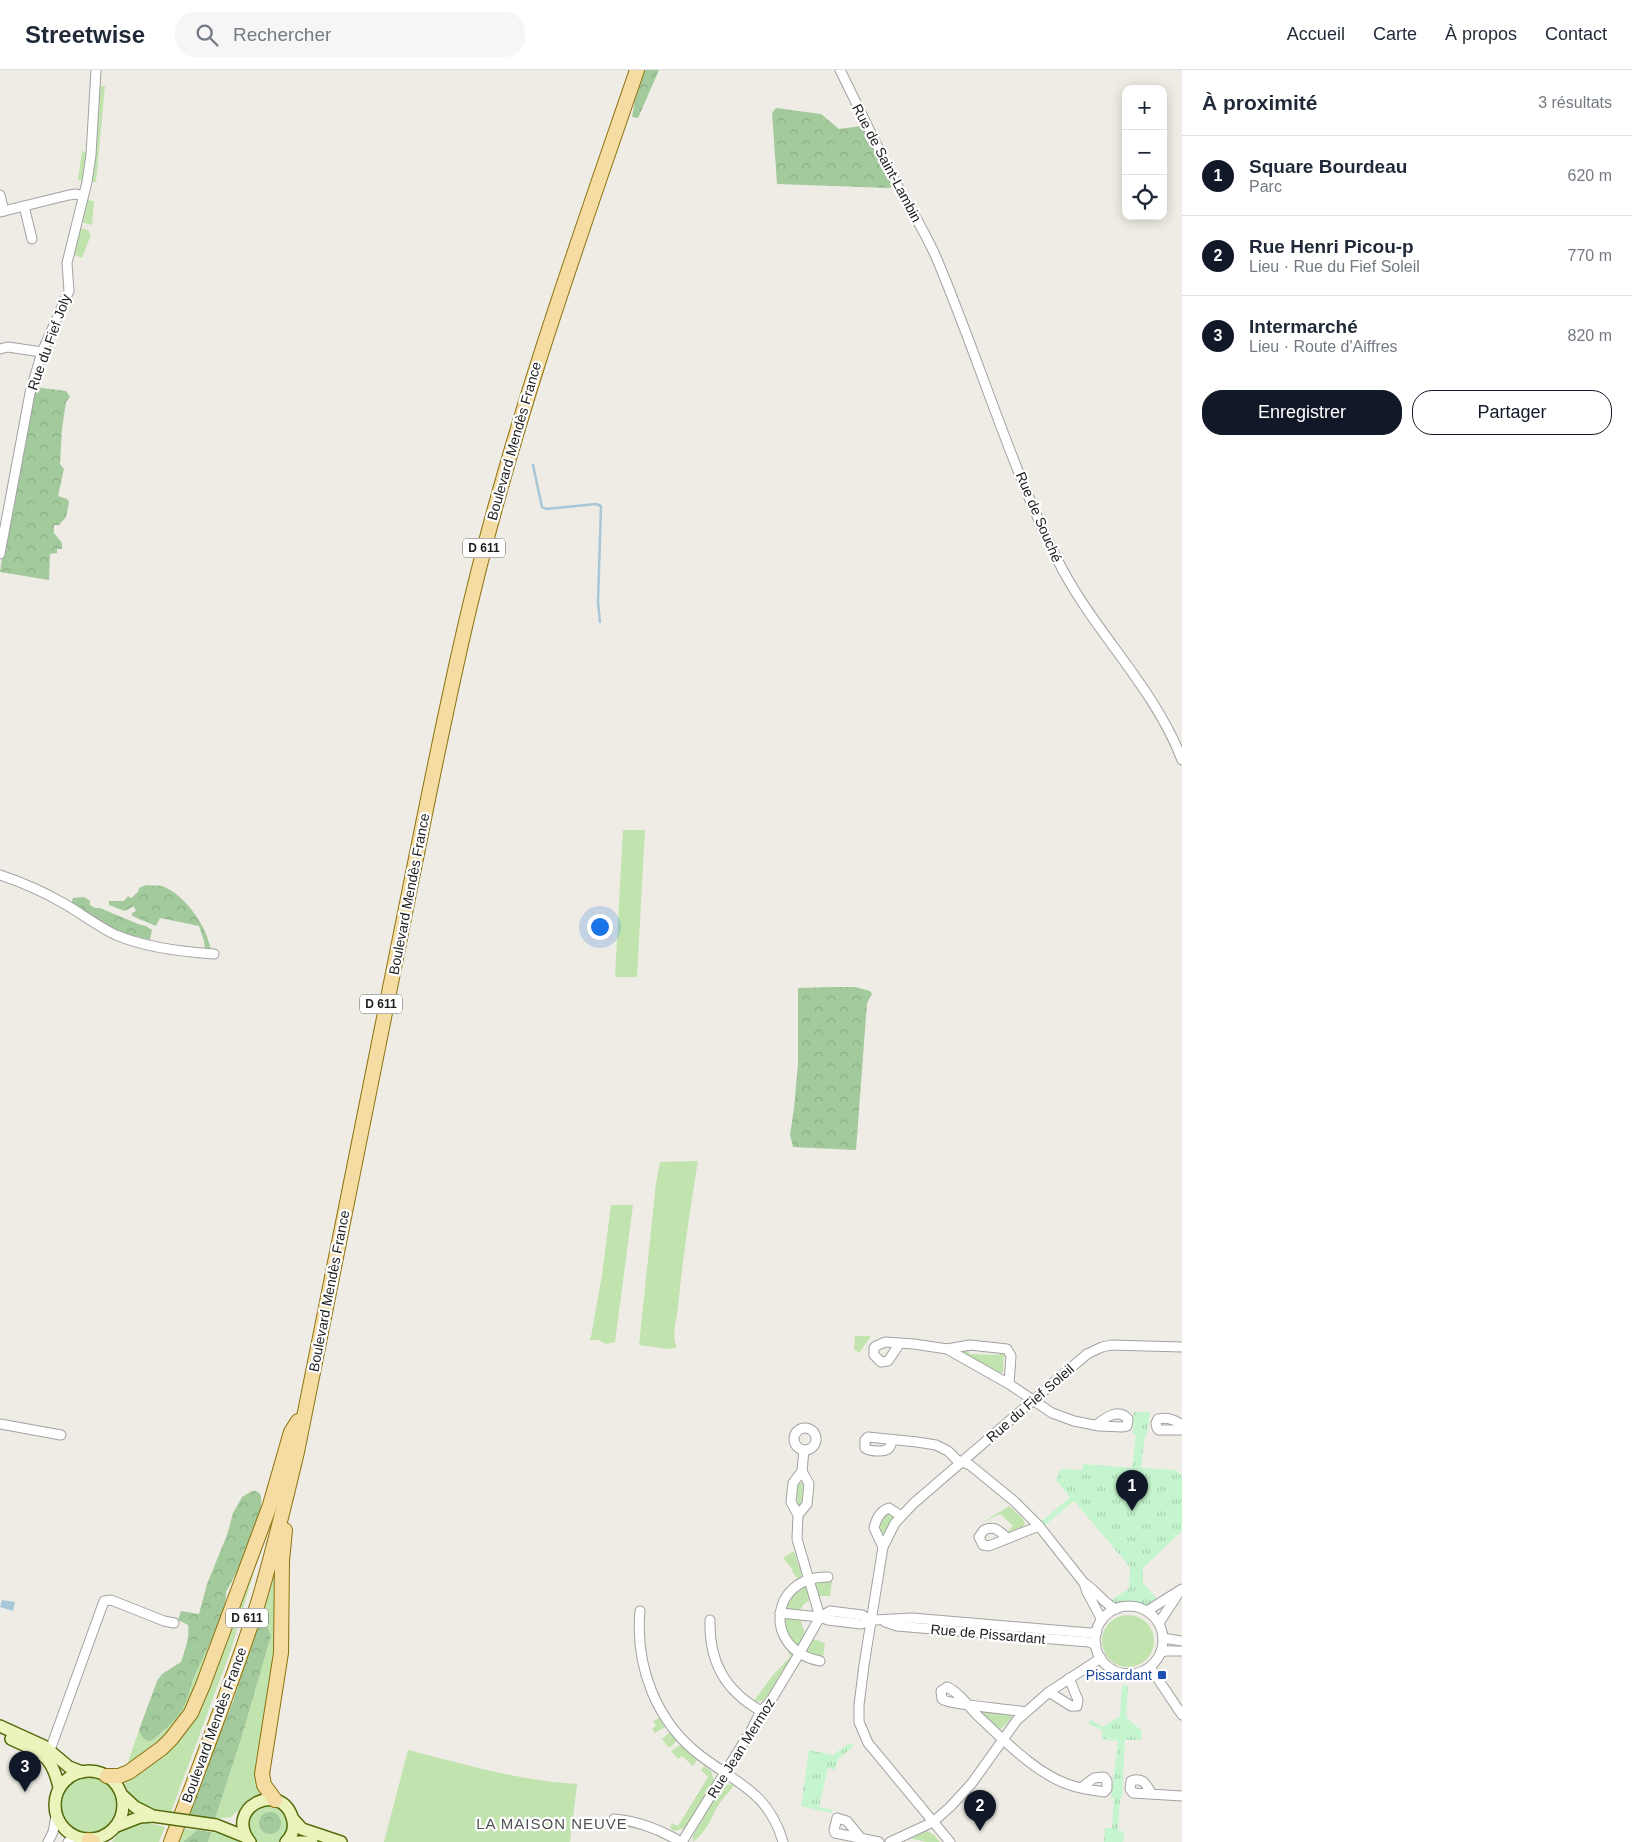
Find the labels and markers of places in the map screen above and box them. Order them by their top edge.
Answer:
pin: 1 [1116,1470,1148,1511]
place label: Pissardant [1086,1667,1152,1683]
marker: Pissardant [1156,1669,1168,1681]
pin: 3 [9,1751,41,1792]
pin: 2 [964,1790,996,1831]

